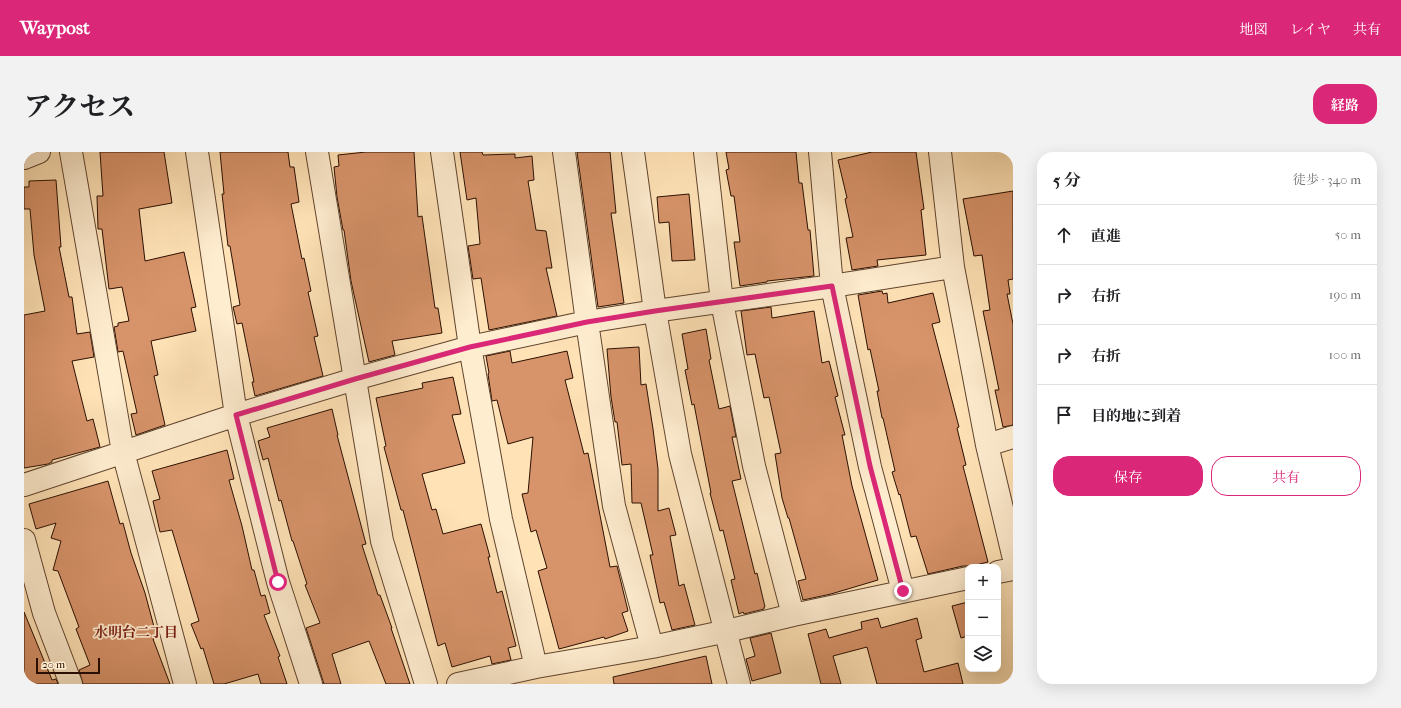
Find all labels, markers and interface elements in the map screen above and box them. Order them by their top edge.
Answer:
text: Waypost [20,17,90,39]
text: 地図 [1240,21,1268,38]
text: レイヤ [1290,21,1331,38]
text: 共有 [1353,21,1381,38]
button: 経路 [1313,84,1377,124]
text: アクセス [24,90,135,123]
text: 5 分 [1053,170,1081,190]
text: 徒歩 · 340 m [1293,172,1361,187]
icon: ahead [1053,224,1075,246]
text: 直進 [1091,227,1121,245]
text: 50 m [1335,227,1361,242]
icon: right [1053,284,1075,306]
text: 右折 [1091,287,1121,305]
text: 190 m [1329,287,1361,302]
icon: right [1053,344,1075,366]
text: 右折 [1091,347,1121,365]
text: 100 m [1328,347,1361,362]
icon: arrive [1053,404,1075,426]
text: 目的地に到着 [1091,407,1181,425]
button: 保存 [1053,456,1203,496]
button: 共有 [1211,456,1361,496]
map controls [965,564,1001,672]
button: + [965,564,1001,600]
route start [269,573,287,591]
route end [894,582,912,600]
button: − [965,600,1001,636]
district label: 水明台二丁目 [94,624,178,641]
button: layers [965,636,1001,672]
scale bar [36,656,100,675]
text: 20 m [42,658,65,671]

